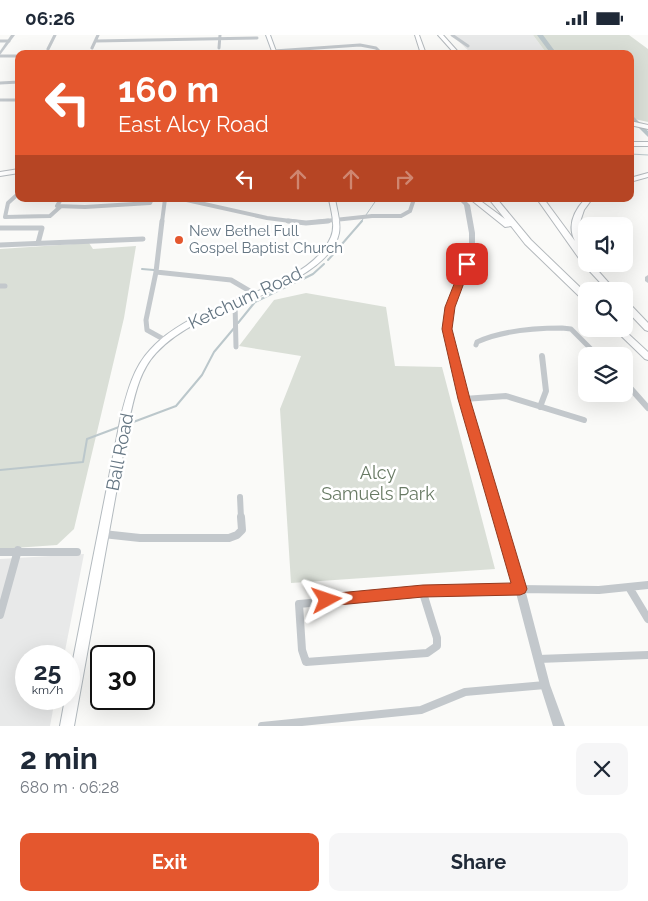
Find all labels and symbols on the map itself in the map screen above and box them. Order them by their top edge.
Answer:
place label: New Bethel Full Gospel Baptist Church [189,222,343,257]
marker: New Bethel Full Gospel Baptist Church [173,234,185,246]
pin [446,243,488,285]
street label: Ketchum Road [185,262,305,333]
street label: Ball Road [102,411,137,493]
park label: Alcy Samuels Park [321,462,435,504]
position arrow [300,573,352,625]
speed limit sign: 30 [90,645,155,710]

